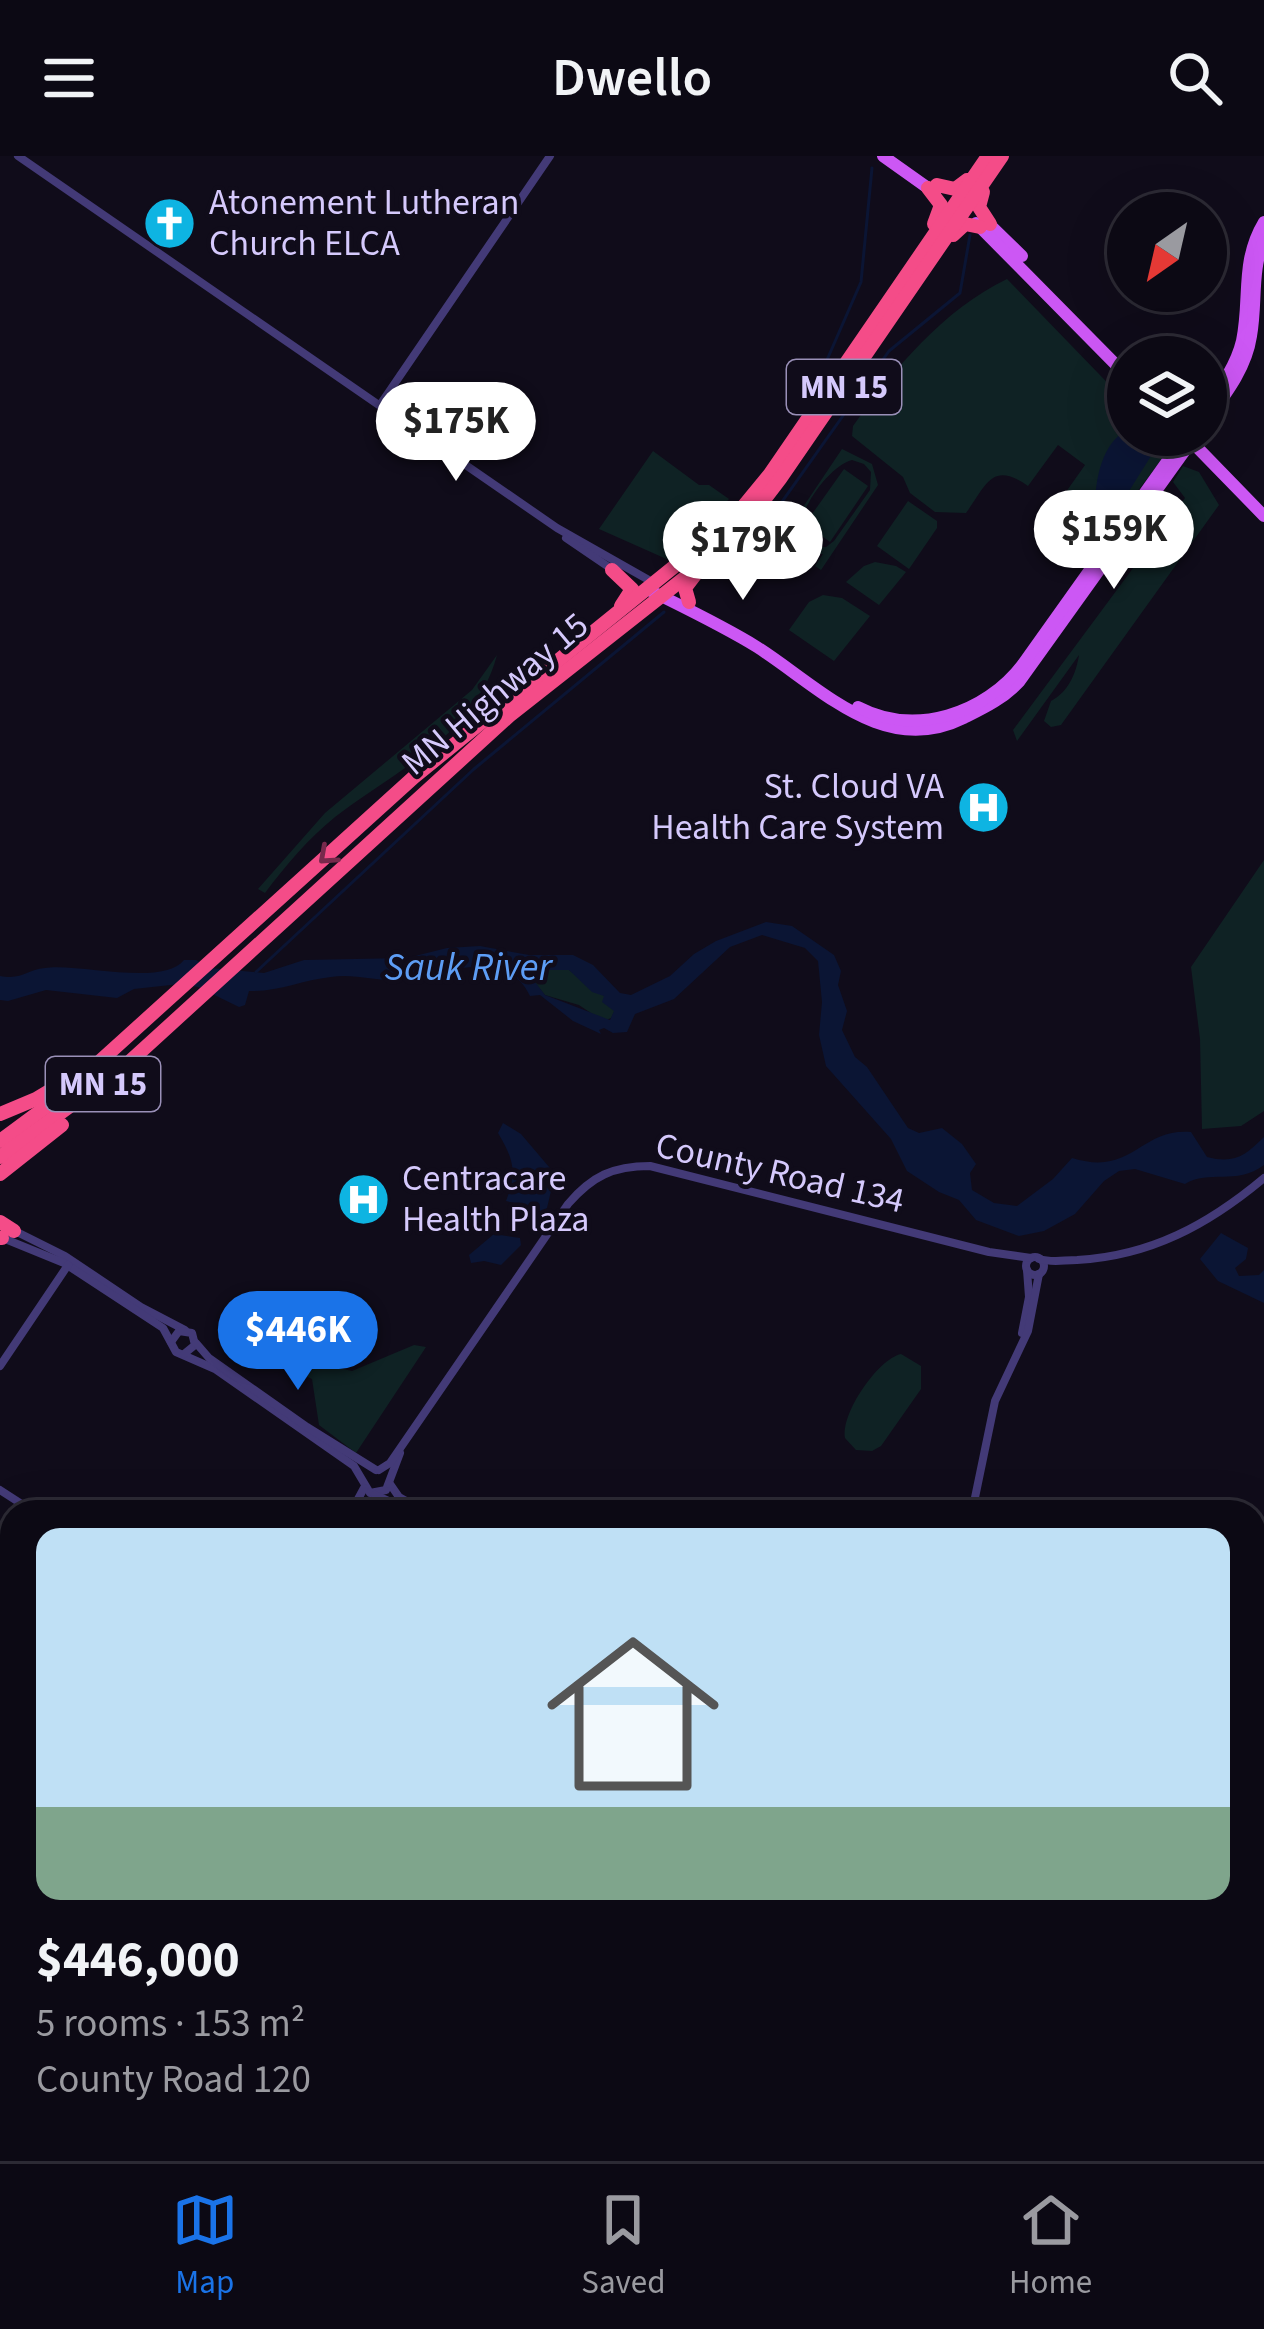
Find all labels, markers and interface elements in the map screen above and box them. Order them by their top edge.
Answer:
text: Dwello [552,40,712,117]
icon: menu [36,45,102,111]
icon: search [1162,45,1228,111]
place label: Atonement Lutheran Church ELCA [209,177,519,269]
north arrow [1107,192,1227,312]
map controls [1107,192,1227,456]
church icon: Atonement Lutheran Church ELCA [142,195,198,251]
button: layers [1107,336,1227,456]
road number: MN 15 [787,360,901,414]
pin: $175K [372,382,540,484]
text: $175K [403,393,509,449]
pin: $159K [1030,490,1198,592]
pin: $179K [659,501,827,603]
text: $159K [1061,501,1167,557]
text: $179K [690,512,796,568]
street label: MN Highway 15 [390,600,600,788]
place label: St. Cloud VA Health Care System [651,761,944,853]
hospital icon: St. Cloud VA Health Care System [955,779,1011,835]
one-way arrow [319,842,341,863]
water label: Sauk River [384,940,553,996]
road number: MN 15 [46,1057,160,1111]
street label: County Road 134 [651,1120,909,1226]
place label: Centracare Health Plaza [402,1153,589,1245]
hospital icon: Centracare Health Plaza [335,1171,391,1227]
pin: $446K [214,1291,382,1393]
text: $446K [245,1302,351,1358]
icon: home [525,1606,741,1822]
text: $446,000 [36,1924,240,1996]
text: 5 rooms · 153 m² [36,1996,305,2052]
text: County Road 120 [36,2052,311,2108]
tab: Map [172,2187,238,2306]
tab: Saved [581,2187,666,2306]
tab: Home [1009,2187,1092,2306]

